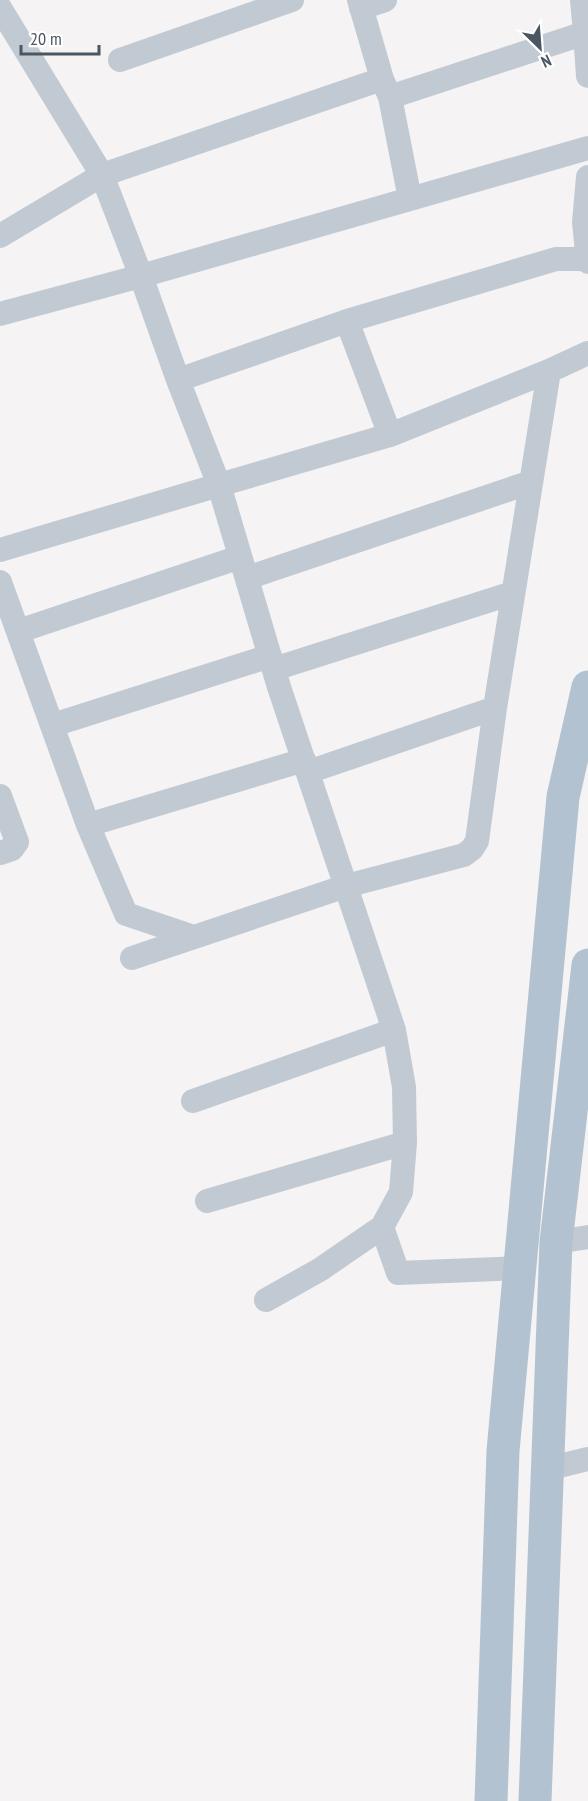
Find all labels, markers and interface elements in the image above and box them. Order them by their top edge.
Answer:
scale bar [21,18,99,56]
north arrow [510,18,570,78]
text: 20 m [30,27,62,50]
text: N [538,51,554,72]

